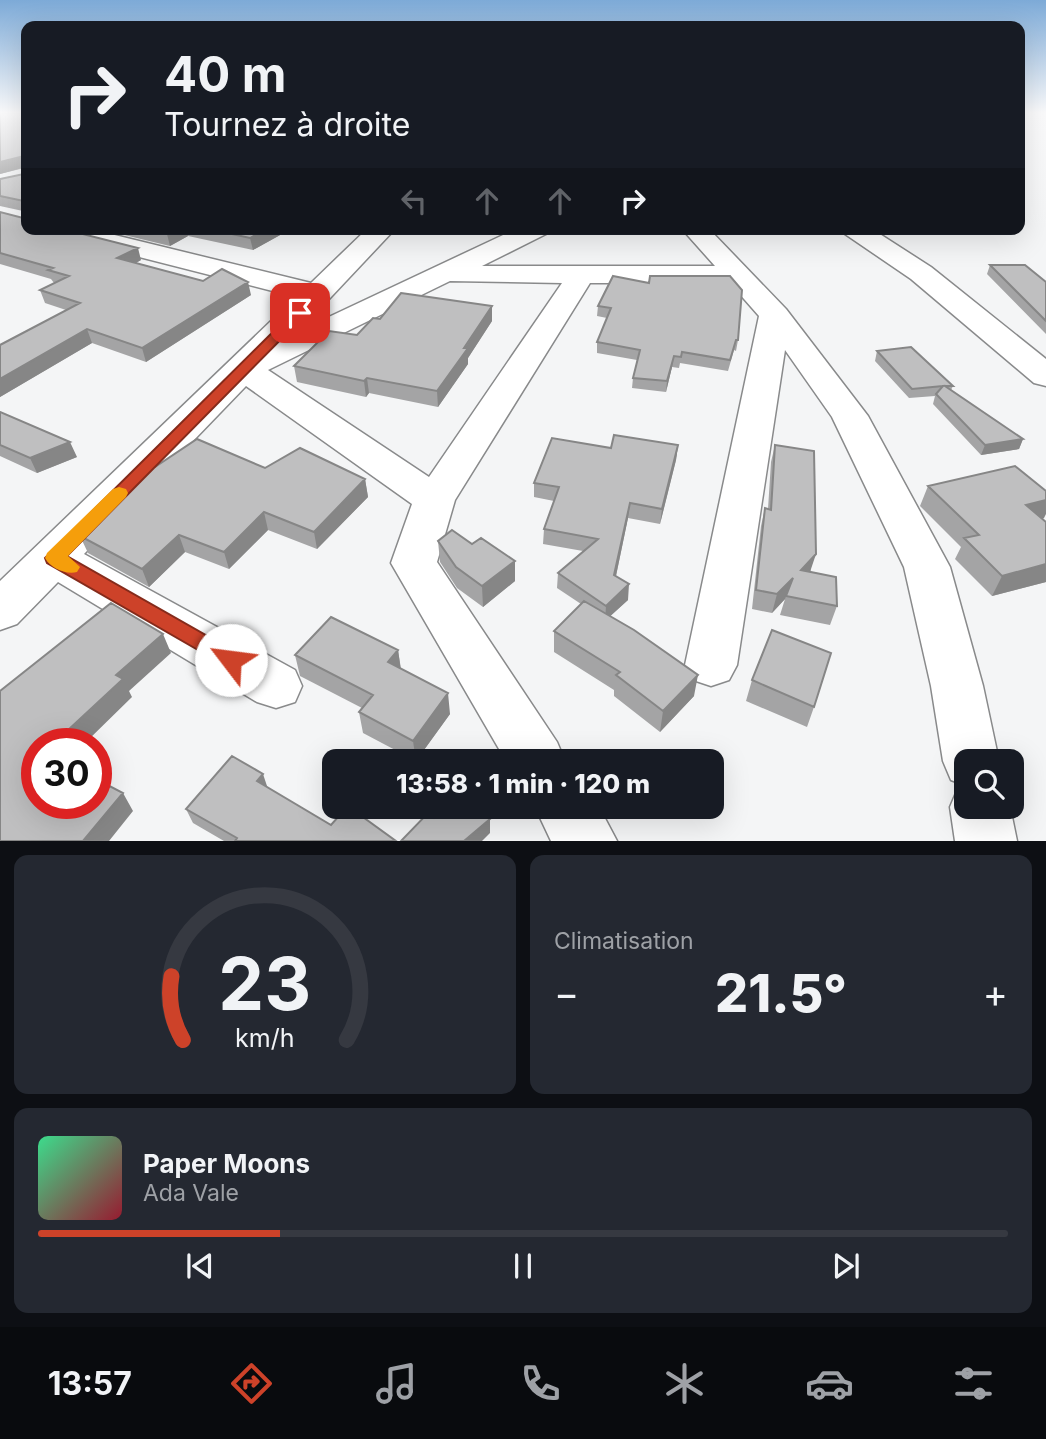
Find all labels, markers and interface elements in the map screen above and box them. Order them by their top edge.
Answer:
text: 40 m [164,45,287,104]
icon: right [49,49,140,140]
text: Tournez à droite [164,105,410,144]
icon: left [395,182,433,220]
icon: ahead [468,182,506,220]
icon: ahead [541,182,579,220]
icon: right [614,182,652,220]
pin [270,283,330,343]
icon: arrive [281,294,319,332]
position arrow [194,623,268,697]
speed limit sign: 30 [21,728,112,819]
map controls [954,749,1024,819]
button: search [954,749,1024,819]
text: 13:58 · 1 min · 120 m [396,768,650,799]
text: Climatisation [554,927,694,955]
text: 23 [219,940,311,1029]
text: 21.5° [715,962,847,1025]
text: − [554,970,579,1016]
text: + [983,970,1008,1016]
text: km/h [235,1023,295,1053]
text: Paper Moons [143,1148,310,1179]
text: Ada Vale [143,1179,239,1207]
icon: previous [181,1247,219,1285]
icon: pause [504,1247,542,1285]
icon: next [827,1247,865,1285]
icon: directions [227,1359,276,1408]
icon: music [372,1359,421,1408]
icon: phone [516,1359,565,1408]
icon: climate [660,1359,709,1408]
icon: car [805,1359,854,1408]
icon: filters [949,1359,998,1408]
text: 13:57 [48,1364,132,1403]

